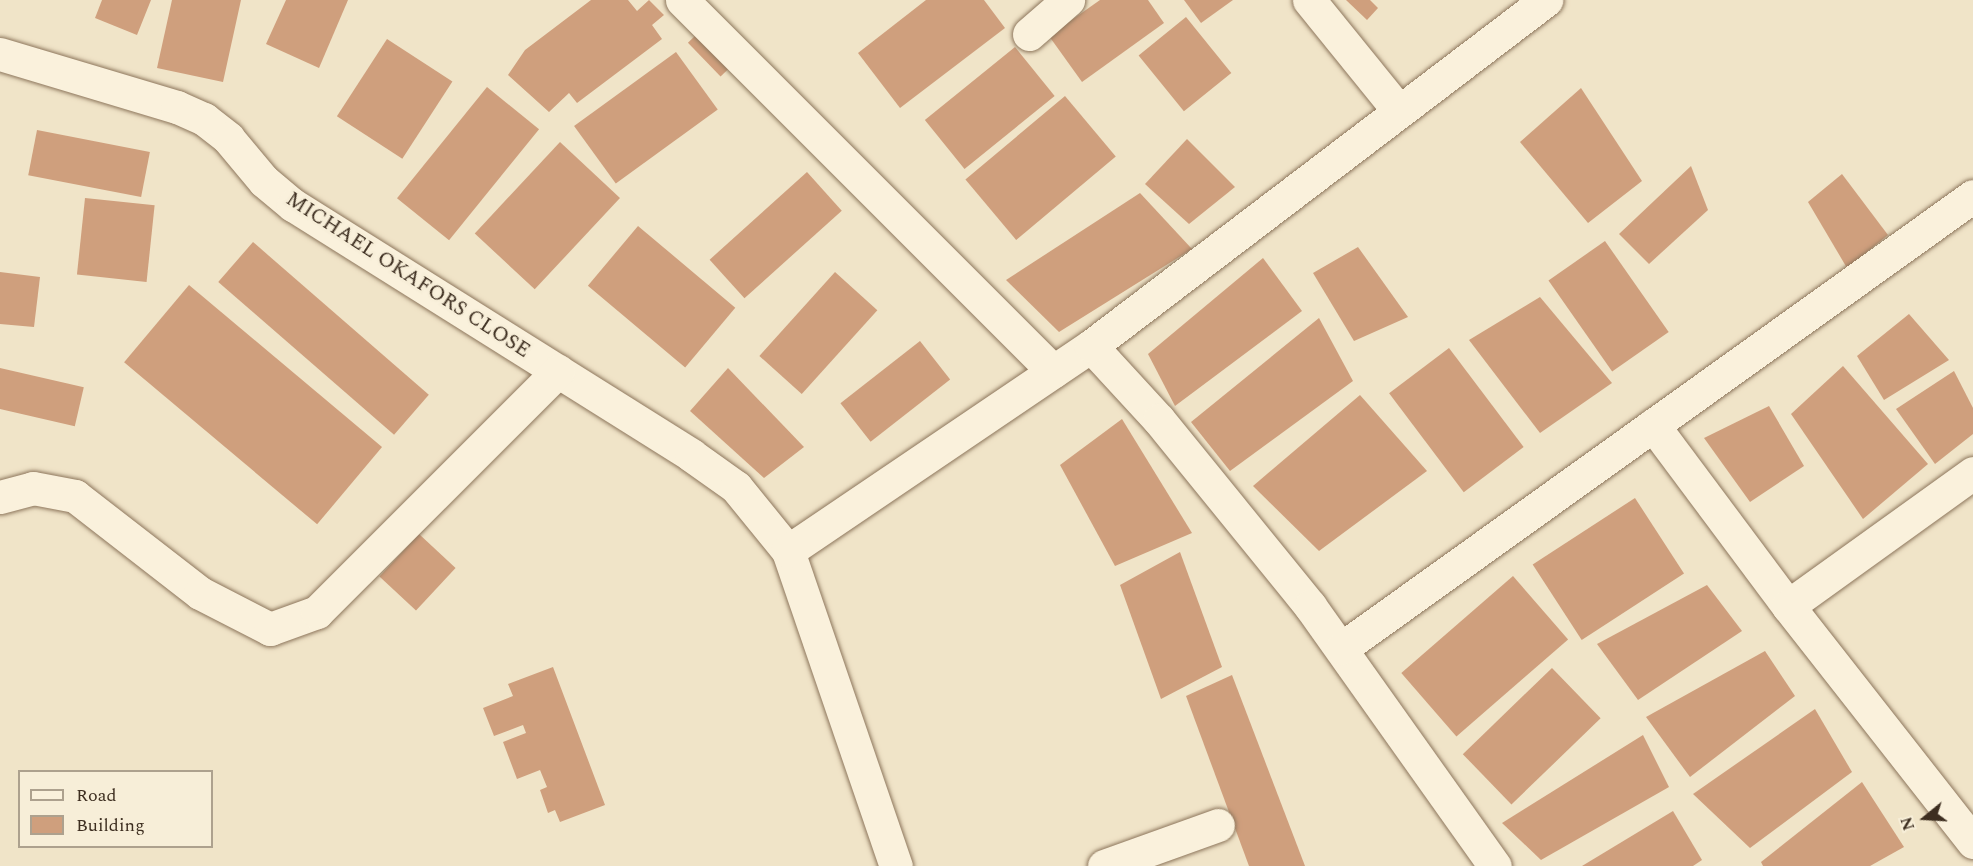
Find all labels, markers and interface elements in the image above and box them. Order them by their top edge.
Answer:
street label: MICHAEL OKAFORS CLOSE [281,187,535,363]
legend [18,770,213,848]
text: Road [76,782,117,809]
north arrow [1895,788,1955,848]
text: Building [76,812,145,839]
text: N [1894,814,1921,833]

